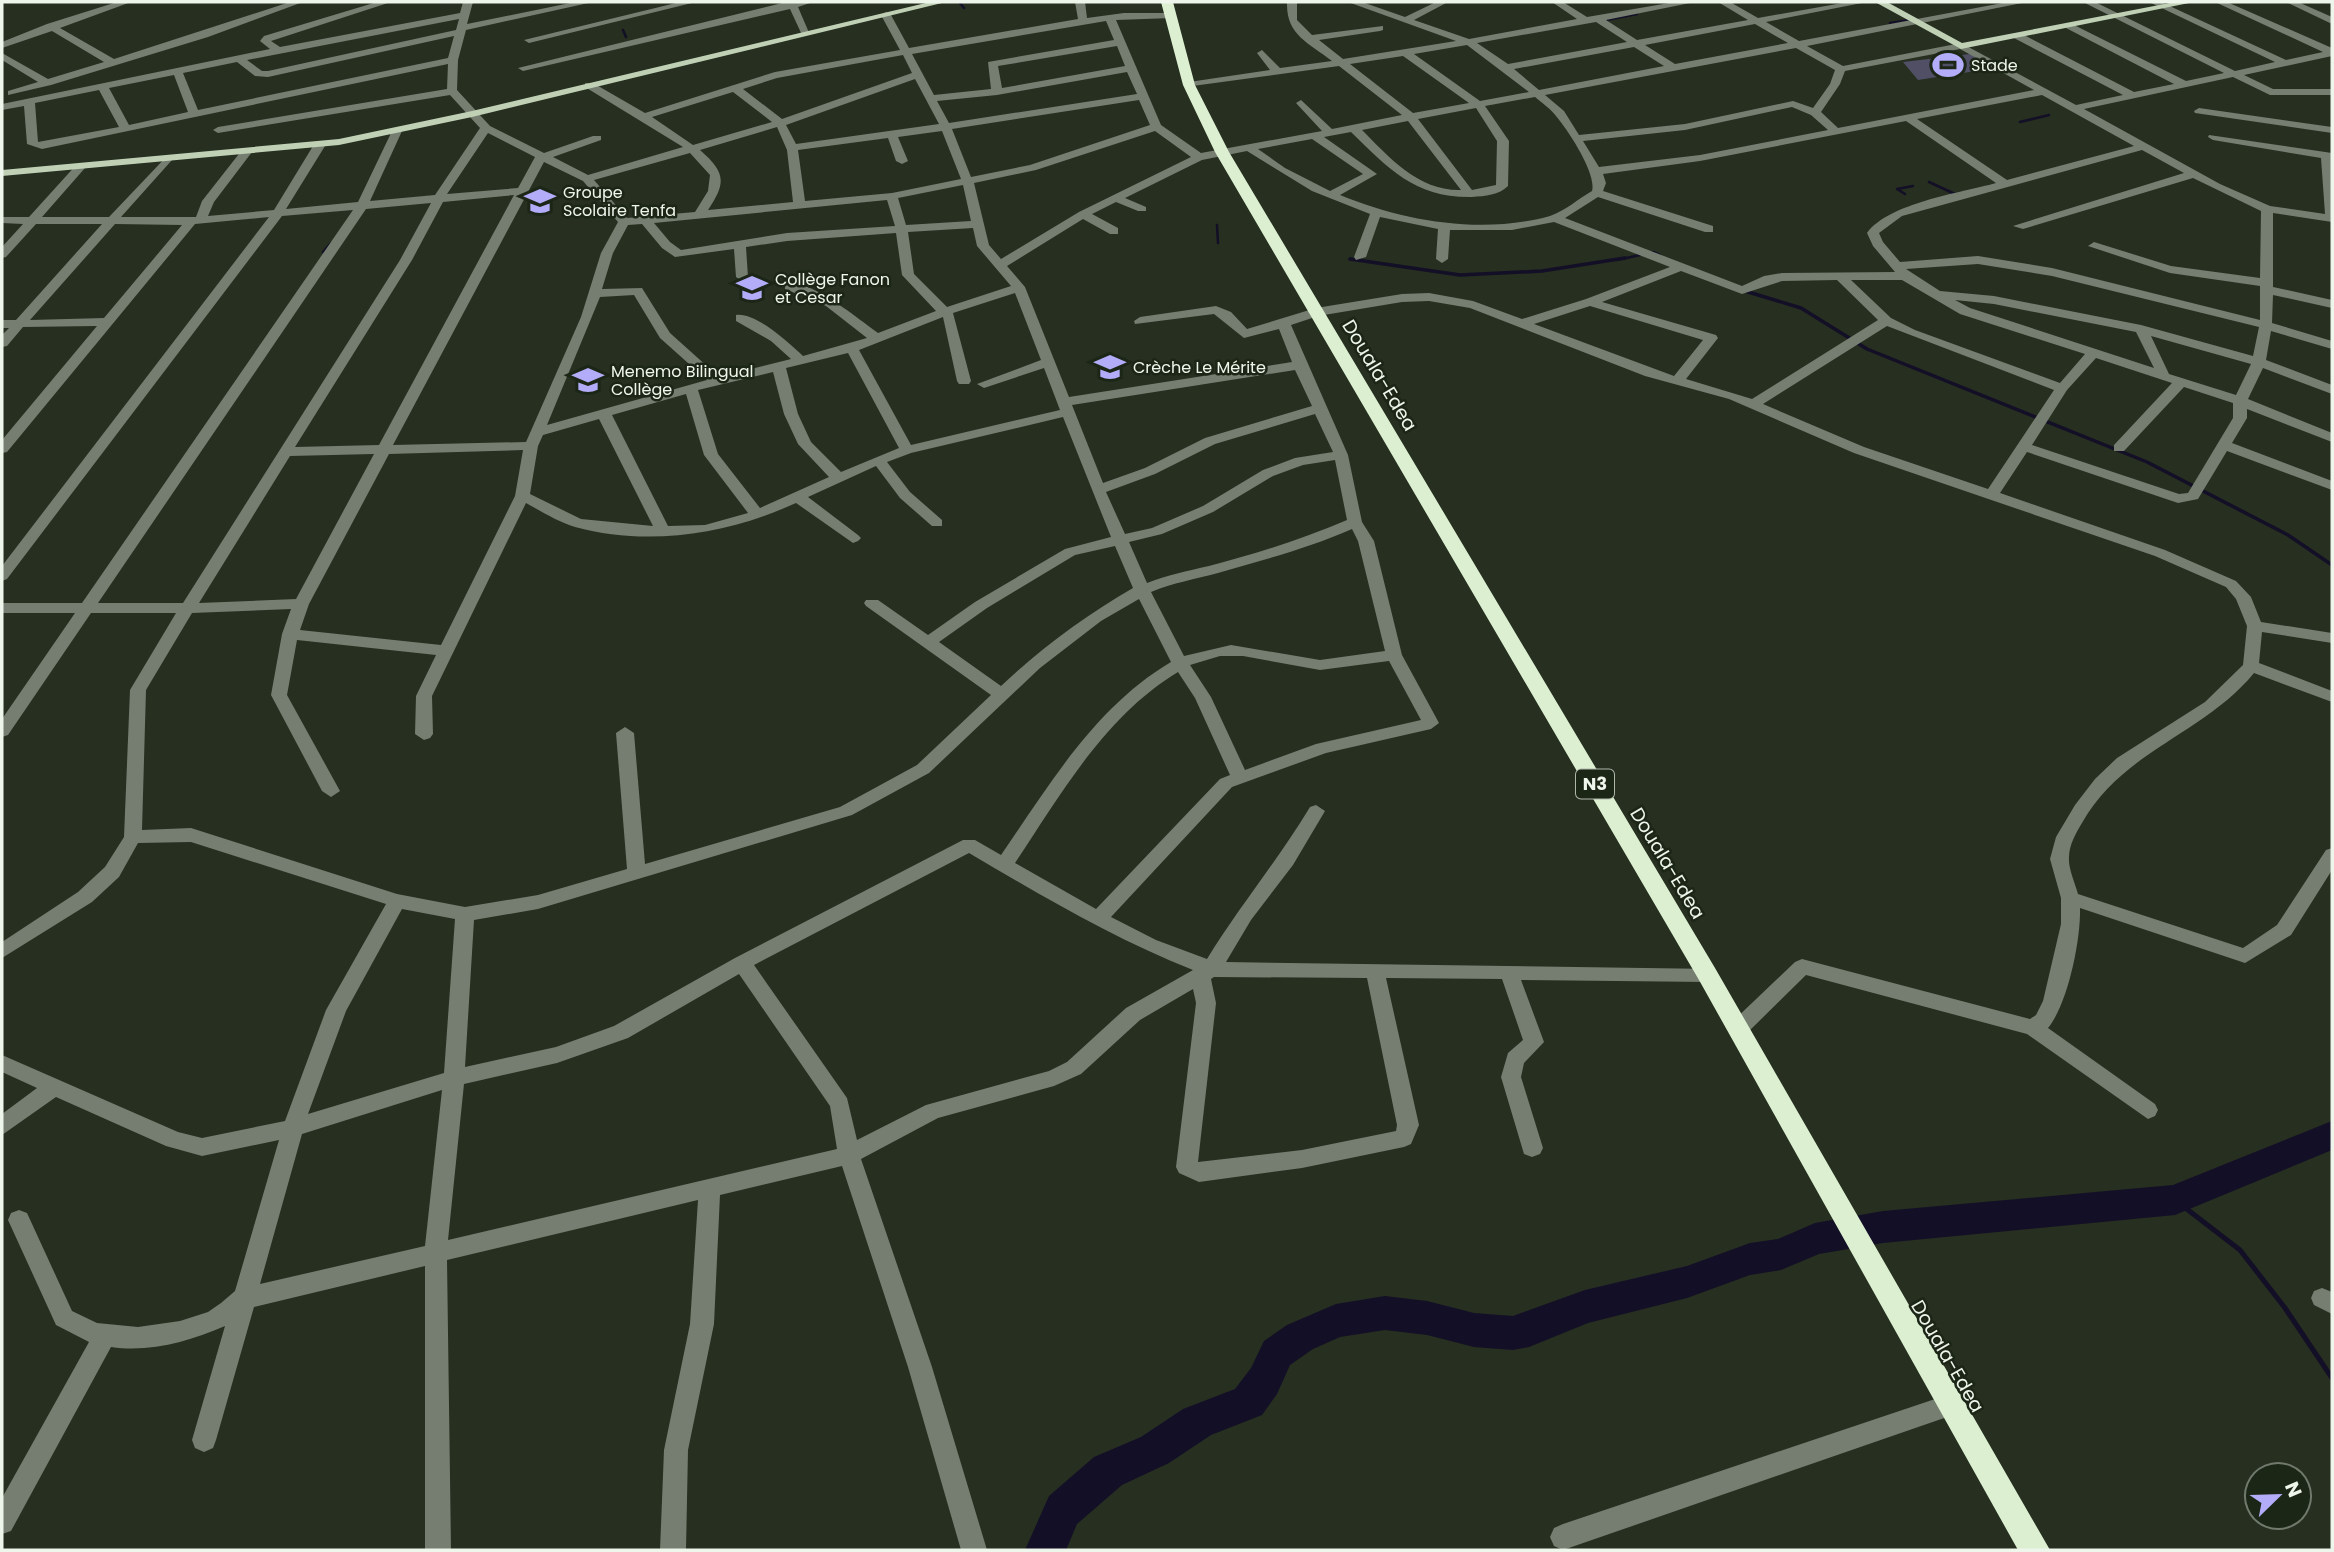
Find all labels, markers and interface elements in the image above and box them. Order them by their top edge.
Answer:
sports icon: Stade [1931,48,1965,82]
place label: Stade [1971,54,2018,77]
place label: Groupe Scolaire Tenfa [563,181,676,222]
school or university icon: Groupe Scolaire Tenfa [523,184,557,218]
place label: Collège Fanon et Cesar [775,268,890,309]
school or university icon: Collège Fanon et Cesar [735,271,769,305]
street label: Douala-Edea [1336,314,1424,436]
school or university icon: Crèche Le Mérite [1093,350,1127,384]
place label: Crèche Le Mérite [1133,356,1266,379]
place label: Menemo Bilingual Collège [611,360,754,401]
school or university icon: Menemo Bilingual Collège [571,363,605,397]
road number: N3 [1576,770,1614,798]
street label: Douala-Edea [1624,802,1712,924]
street label: Douala-Edea [1904,1295,1991,1417]
north arrow [2243,1461,2313,1531]
text: N [2278,1478,2308,1501]

